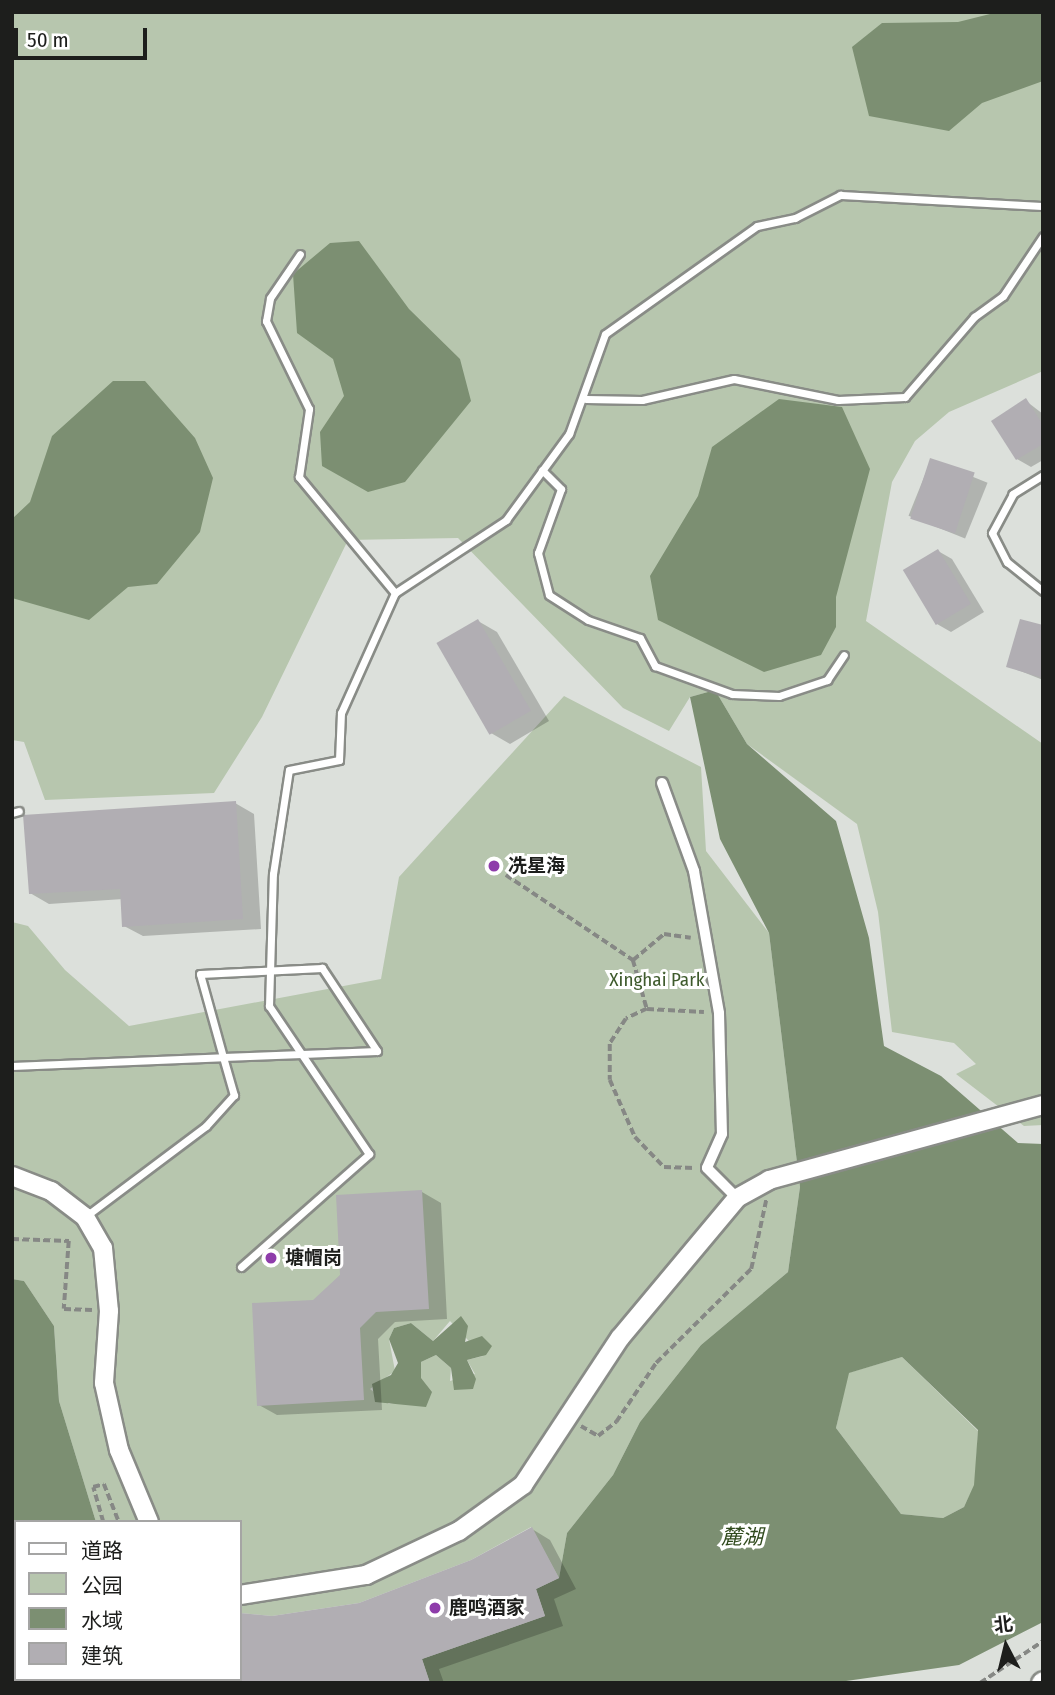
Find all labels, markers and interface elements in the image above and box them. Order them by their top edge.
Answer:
scale bar [18,14,150,58]
text: 50 m [27,27,69,53]
place label: 冼星海 [508,855,565,877]
marker: 冼星海 [486,858,502,874]
park label: Xinghai Park [609,969,705,991]
place label: 塘帽岗 [285,1247,342,1269]
marker: 塘帽岗 [263,1250,279,1266]
legend [14,1520,242,1681]
water label: 麓湖 [721,1524,763,1550]
text: 道路 [81,1538,123,1564]
text: 公园 [81,1573,123,1599]
place label: 鹿鸣酒家 [449,1597,525,1619]
marker: 鹿鸣酒家 [427,1600,443,1616]
text: 水域 [81,1608,123,1634]
north arrow [971,1611,1041,1681]
text: 北 [993,1612,1014,1637]
text: 建筑 [81,1643,123,1669]

